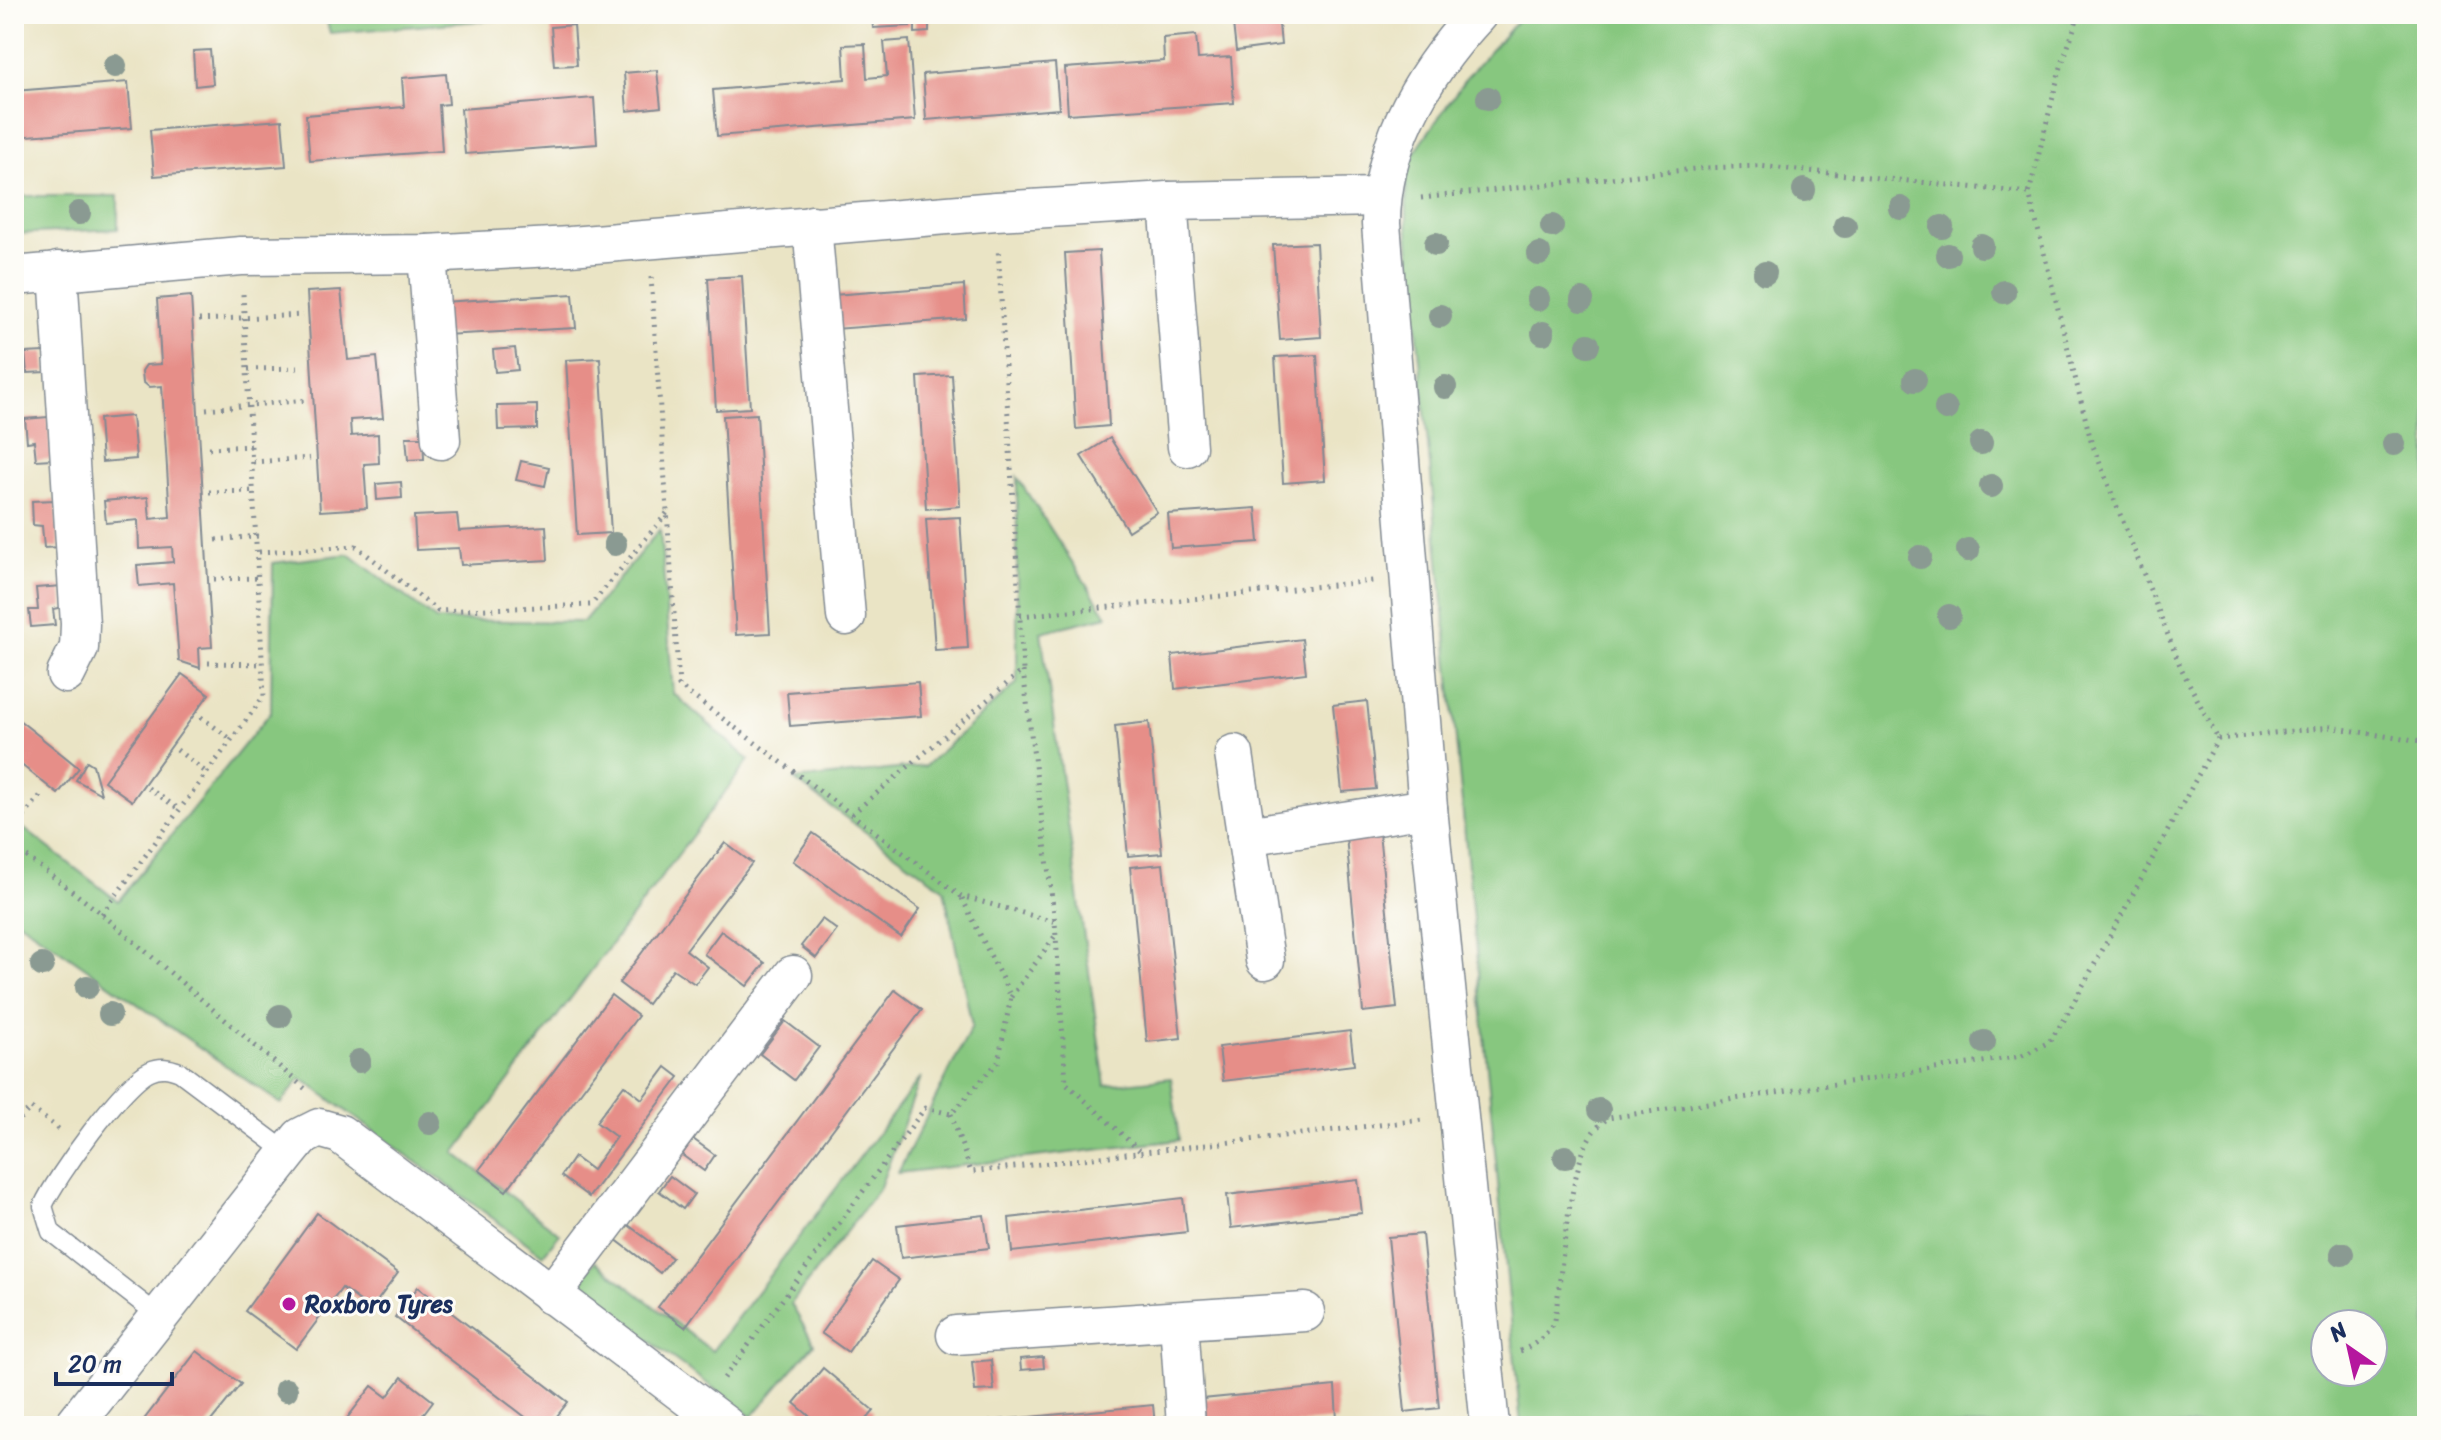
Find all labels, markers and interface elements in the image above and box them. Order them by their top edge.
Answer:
place label: Roxboro Tyres [304,1283,454,1325]
marker: Roxboro Tyres [280,1295,298,1313]
north arrow [2309,1308,2389,1388]
text: N [2320,1311,2356,1353]
scale bar [56,1336,172,1386]
text: 20 m [68,1343,122,1385]

